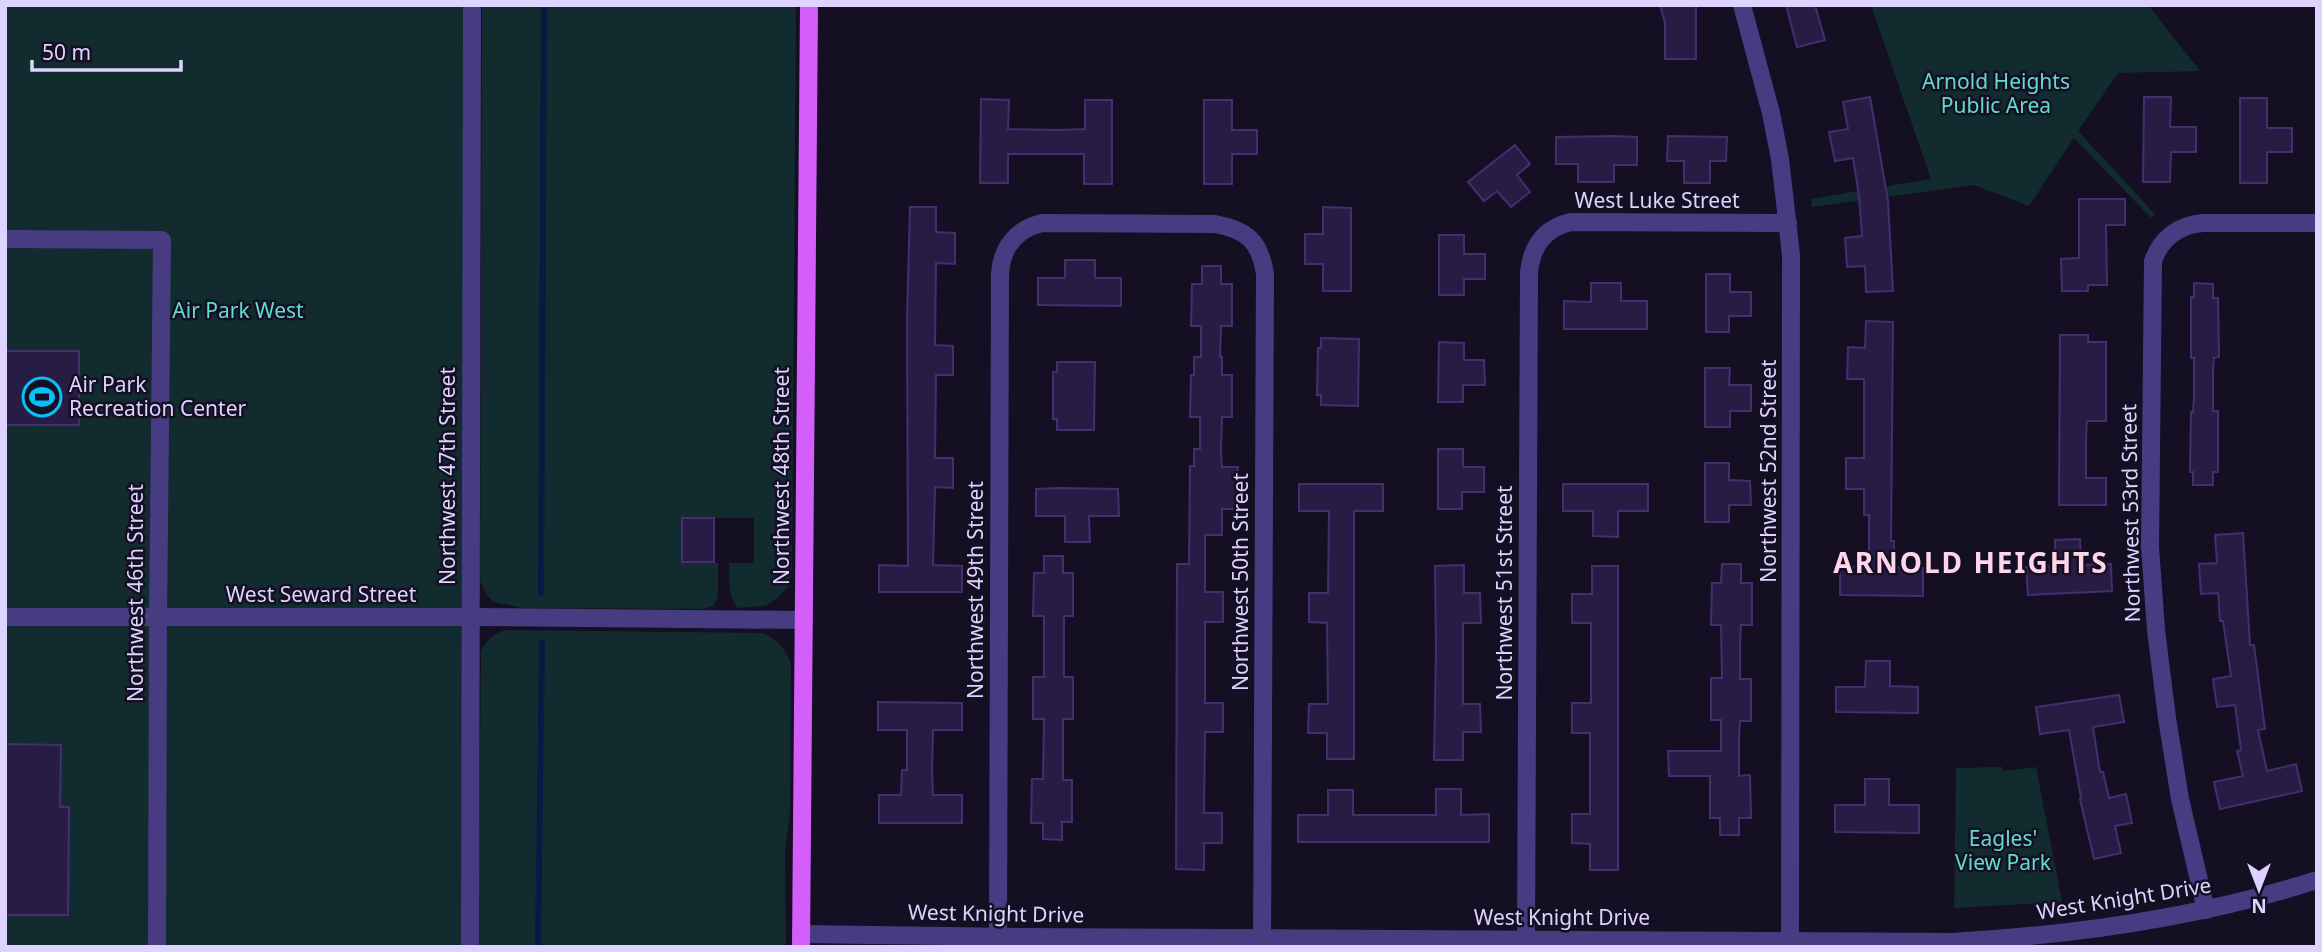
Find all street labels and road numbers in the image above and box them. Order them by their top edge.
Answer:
street label: West Luke Street [1574,186,1740,214]
street label: Northwest 52nd Street [1754,359,1782,583]
street label: Northwest 47th Street [433,367,461,585]
street label: Northwest 48th Street [767,367,795,585]
street label: Northwest 53rd Street [2114,403,2146,623]
street label: Northwest 50th Street [1226,473,1254,691]
street label: Northwest 49th Street [961,481,989,699]
street label: Northwest 46th Street [121,484,149,702]
street label: Northwest 51st Street [1490,485,1518,701]
street label: West Seward Street [226,580,417,608]
street label: West Knight Drive [2035,870,2213,926]
street label: West Knight Drive [908,897,1084,929]
street label: West Knight Drive [1474,903,1650,931]

